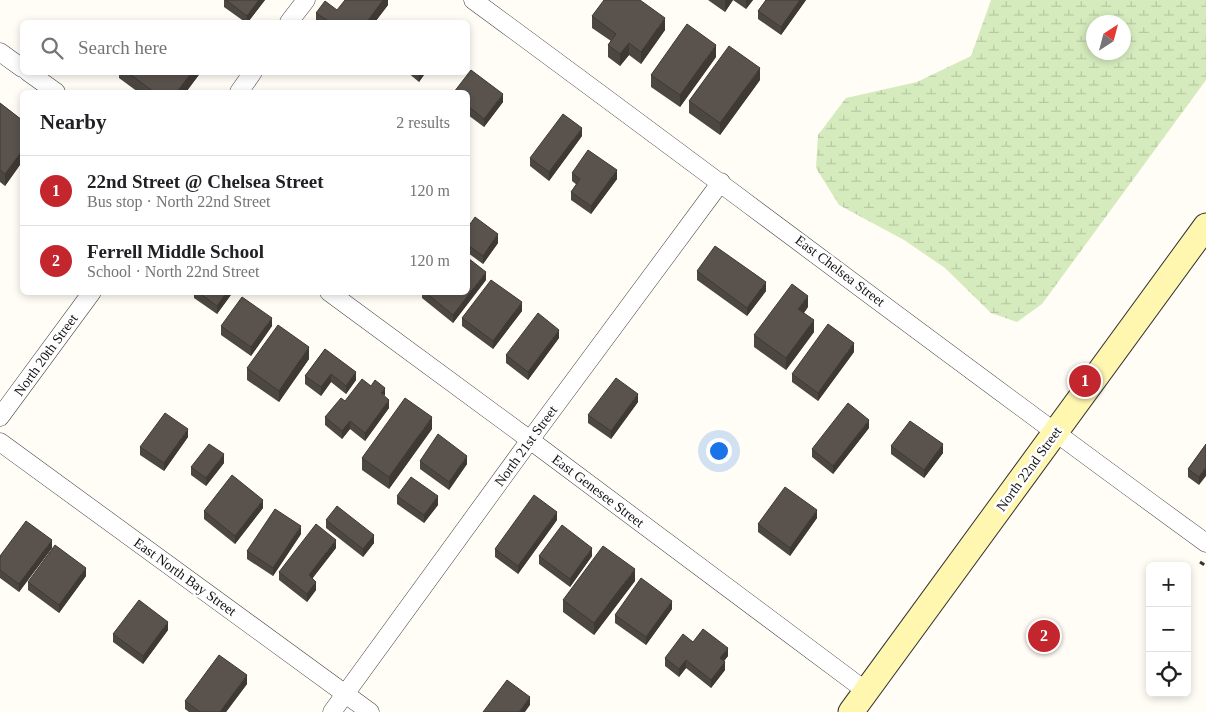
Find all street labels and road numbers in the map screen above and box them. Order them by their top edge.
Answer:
street label: East Chelsea Street [792,232,888,310]
street label: North 20th Street [11,311,81,399]
street label: North 21st Street [492,403,560,489]
street label: North 22nd Street [993,424,1065,514]
street label: East Genesee Street [549,452,647,531]
street label: East North Bay Street [131,535,239,619]

